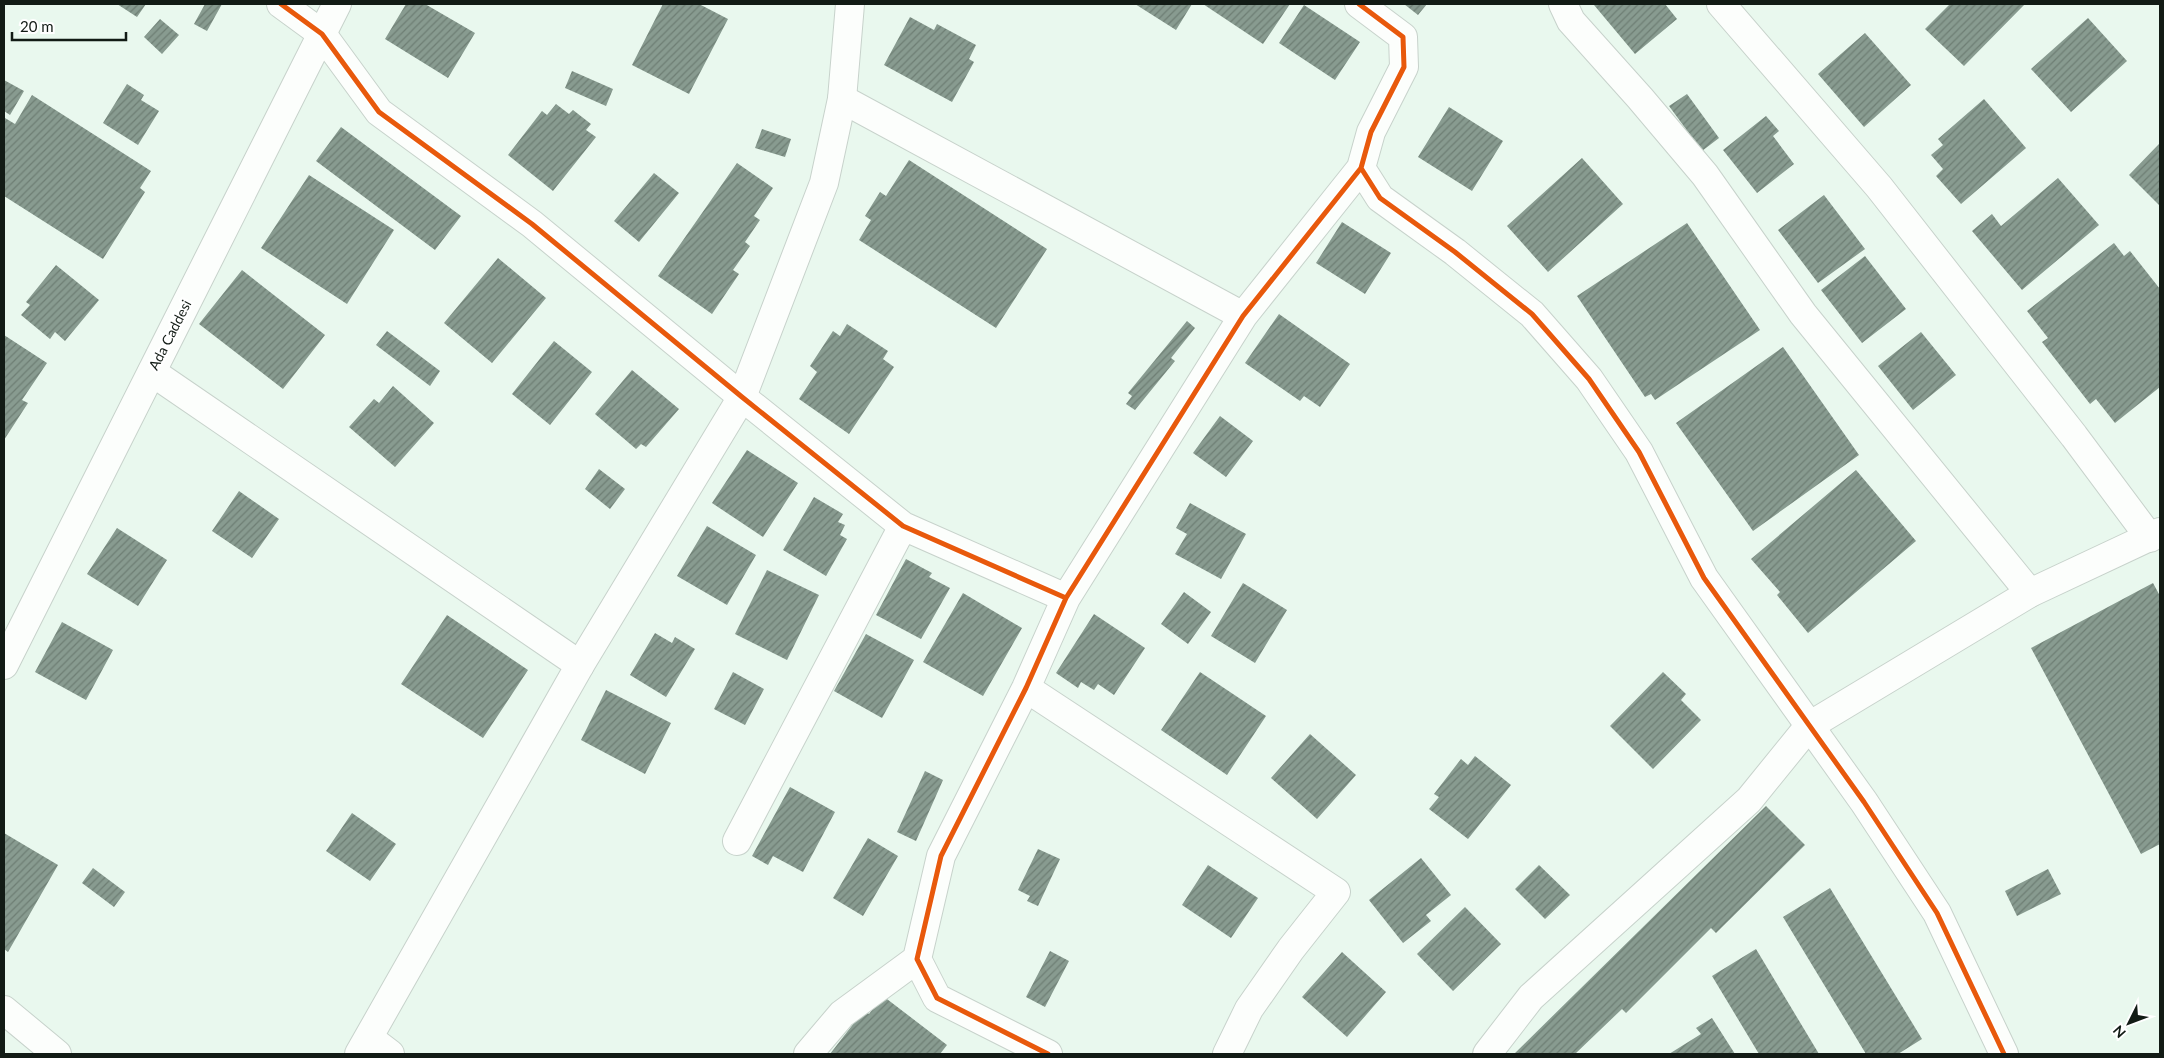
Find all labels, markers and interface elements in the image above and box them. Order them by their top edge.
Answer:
scale bar [12,10,126,42]
text: 20 m [20,17,54,35]
street label: Ada Caddesi [145,297,194,373]
north arrow [2104,998,2154,1048]
text: N [2109,1022,2129,1042]

